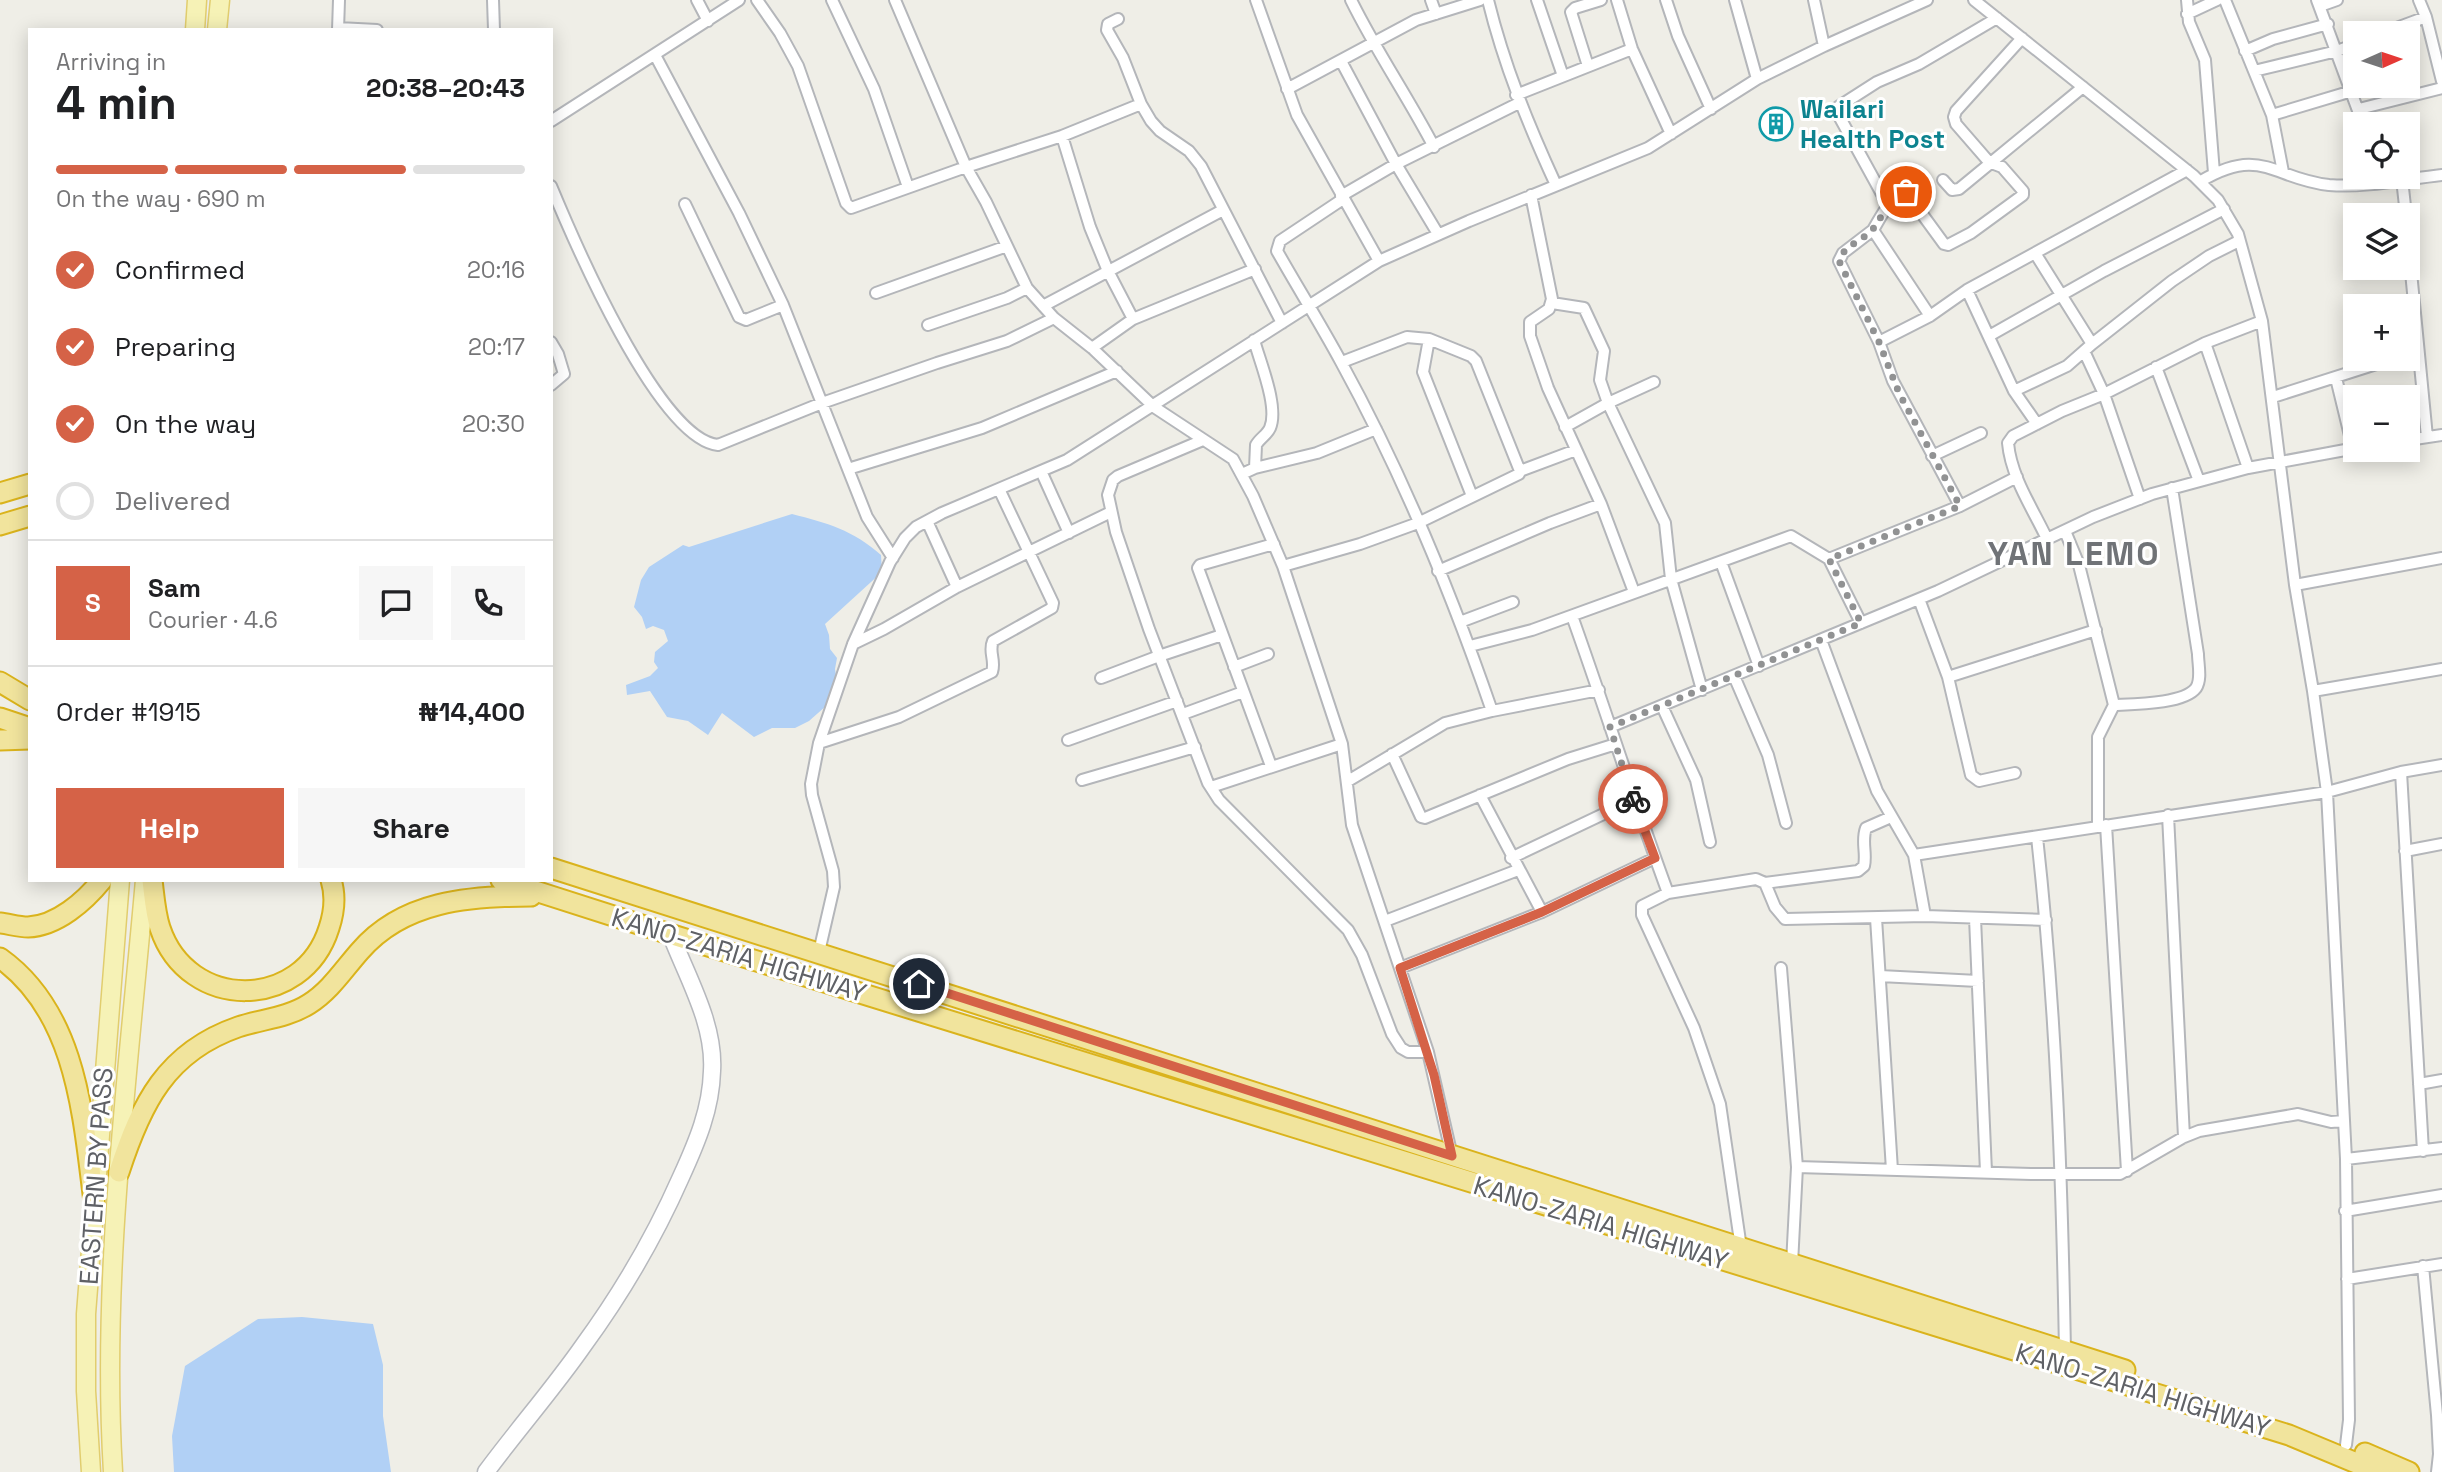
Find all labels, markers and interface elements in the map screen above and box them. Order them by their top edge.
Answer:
north arrow [2343,21,2420,98]
map controls [2343,21,2420,462]
text: Arriving in [56,47,166,77]
text: 20:38–20:43 [366,71,525,105]
text: 4 min [56,74,177,132]
place label: Wailari Health Post [1800,92,1945,156]
building icon: Wailari Health Post [1757,105,1795,143]
button: locate [2343,112,2420,189]
pin [1876,162,1936,222]
icon: bag [1887,173,1925,211]
text: On the way · 690 m [56,184,266,214]
button: layers [2343,203,2420,280]
icon: check [56,251,94,289]
text: Confirmed [115,253,245,287]
text: 20:16 [467,255,525,285]
button: + [2343,294,2420,371]
icon: check [56,328,94,366]
text: Preparing [115,330,236,364]
text: 20:17 [468,332,525,362]
button: − [2343,385,2420,462]
icon: check [56,405,94,443]
text: On the way [115,407,256,441]
text: 20:30 [462,409,525,439]
text: Delivered [115,484,231,518]
district label: YAN LEMO [1987,533,2161,575]
button: chat [359,566,433,640]
button: phone [451,566,525,640]
text: Sam [148,571,201,605]
text: S [85,586,101,620]
text: Courier · 4.6 [148,605,278,635]
text: Order #1915 [56,695,201,729]
text: ₦14,400 [418,695,525,729]
courier [1598,764,1668,834]
icon: bike [1614,780,1652,818]
button: Help [56,788,284,868]
button: Share [298,788,525,868]
street label: KANO-ZARIA HIGHWAY [607,900,871,1010]
pin [889,954,949,1014]
icon: home [900,965,938,1003]
street label: EASTERN BY PASS [71,1066,121,1286]
street label: KANO-ZARIA HIGHWAY [1469,1168,1733,1278]
street label: KANO-ZARIA HIGHWAY [2011,1335,2275,1445]

